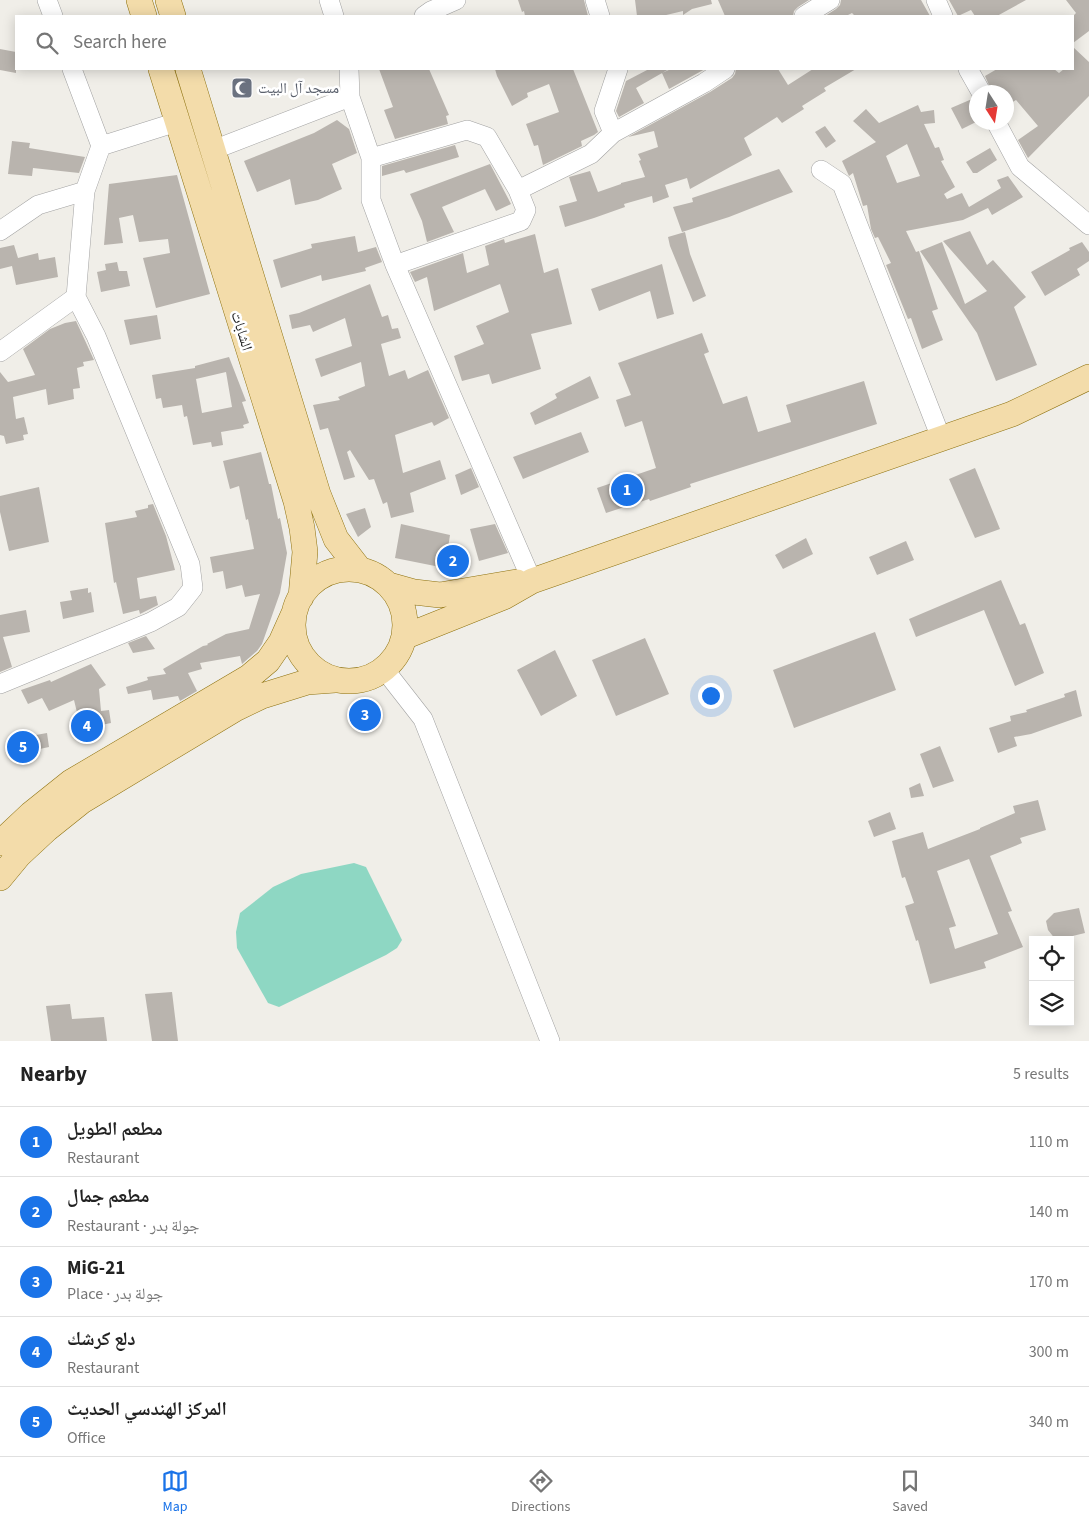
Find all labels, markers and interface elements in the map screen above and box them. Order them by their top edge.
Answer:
search box [15,15,1074,70]
icon: search [33,29,61,57]
text: Search here [73,29,167,56]
mosque icon: مسجد آل البيت [230,76,254,100]
place label: مسجد آل البيت [258,78,339,99]
north arrow [969,85,1014,130]
street label: الشابات [226,309,257,353]
pin: 1 [611,471,643,509]
pin: 2 [437,542,469,580]
your location [698,683,724,709]
pin: 3 [349,696,381,734]
pin: 4 [71,707,103,745]
pin: 5 [7,728,39,766]
map controls [1029,936,1074,1026]
button: locate [1029,936,1074,981]
button: layers [1029,981,1074,1026]
text: Nearby [20,1059,87,1089]
text: 5 results [1013,1063,1069,1085]
text: مطعم الطويل [67,1116,163,1143]
text: 1 [32,1131,40,1153]
text: 110 m [1029,1131,1069,1153]
text: Restaurant [67,1147,140,1169]
text: مطعم جمال [67,1183,150,1210]
text: 2 [32,1201,40,1223]
text: 140 m [1029,1201,1069,1223]
text: Restaurant · جولة بدر [67,1215,200,1237]
text: MiG-21 [67,1255,125,1282]
text: 3 [32,1271,40,1293]
text: 170 m [1029,1271,1069,1293]
text: Place · جولة بدر [67,1283,163,1305]
text: دلع كرشك [67,1326,136,1353]
text: 4 [32,1341,40,1363]
text: 300 m [1029,1341,1069,1363]
text: Restaurant [67,1357,140,1379]
text: المركز الهندسي الحديث [67,1396,227,1423]
text: 5 [32,1411,40,1433]
text: 340 m [1029,1411,1069,1433]
text: Office [67,1427,106,1449]
tab: Map [161,1467,189,1517]
tab: Directions [511,1467,570,1517]
tab: Saved [892,1467,928,1517]

